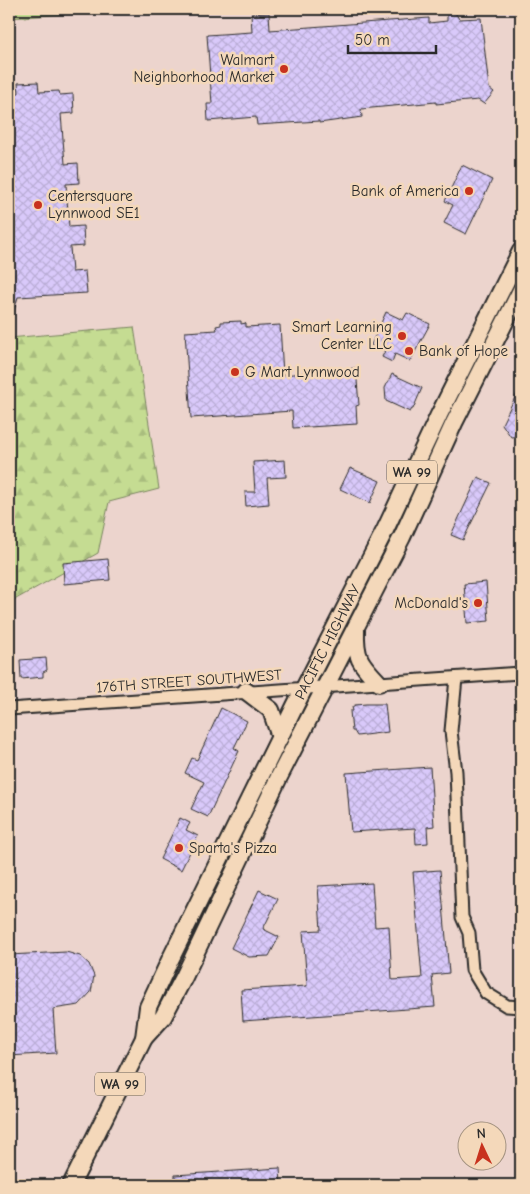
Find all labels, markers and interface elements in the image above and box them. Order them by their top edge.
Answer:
scale bar [348,22,435,54]
text: 50 m [355,31,390,49]
place label: Walmart Neighborhood Market [133,51,275,86]
marker: Walmart Neighborhood Market [278,63,290,75]
place label: Bank of America [351,182,459,200]
marker: Bank of America [463,185,475,197]
place label: Centersquare Lynnwood SE1 [48,187,140,222]
marker: Centersquare Lynnwood SE1 [32,199,44,211]
place label: Smart Learning Center LLC [292,318,392,353]
marker: Smart Learning Center LLC [396,330,408,342]
place label: Bank of Hope [419,342,508,360]
marker: Bank of Hope [403,345,415,357]
place label: G Mart Lynnwood [245,363,360,381]
marker: G Mart Lynnwood [229,366,241,378]
road number: WA 99 [387,461,437,484]
street label: PACIFIC HIGHWAY [291,581,365,703]
place label: McDonald's [394,594,468,612]
marker: McDonald's [472,597,484,609]
street label: 176TH STREET SOUTHWEST [96,666,282,696]
place label: Sparta's Pizza [189,839,277,857]
marker: Sparta's Pizza [173,842,185,854]
road number: WA 99 [95,1072,145,1096]
north arrow [458,1122,508,1172]
text: N [476,1125,486,1142]

